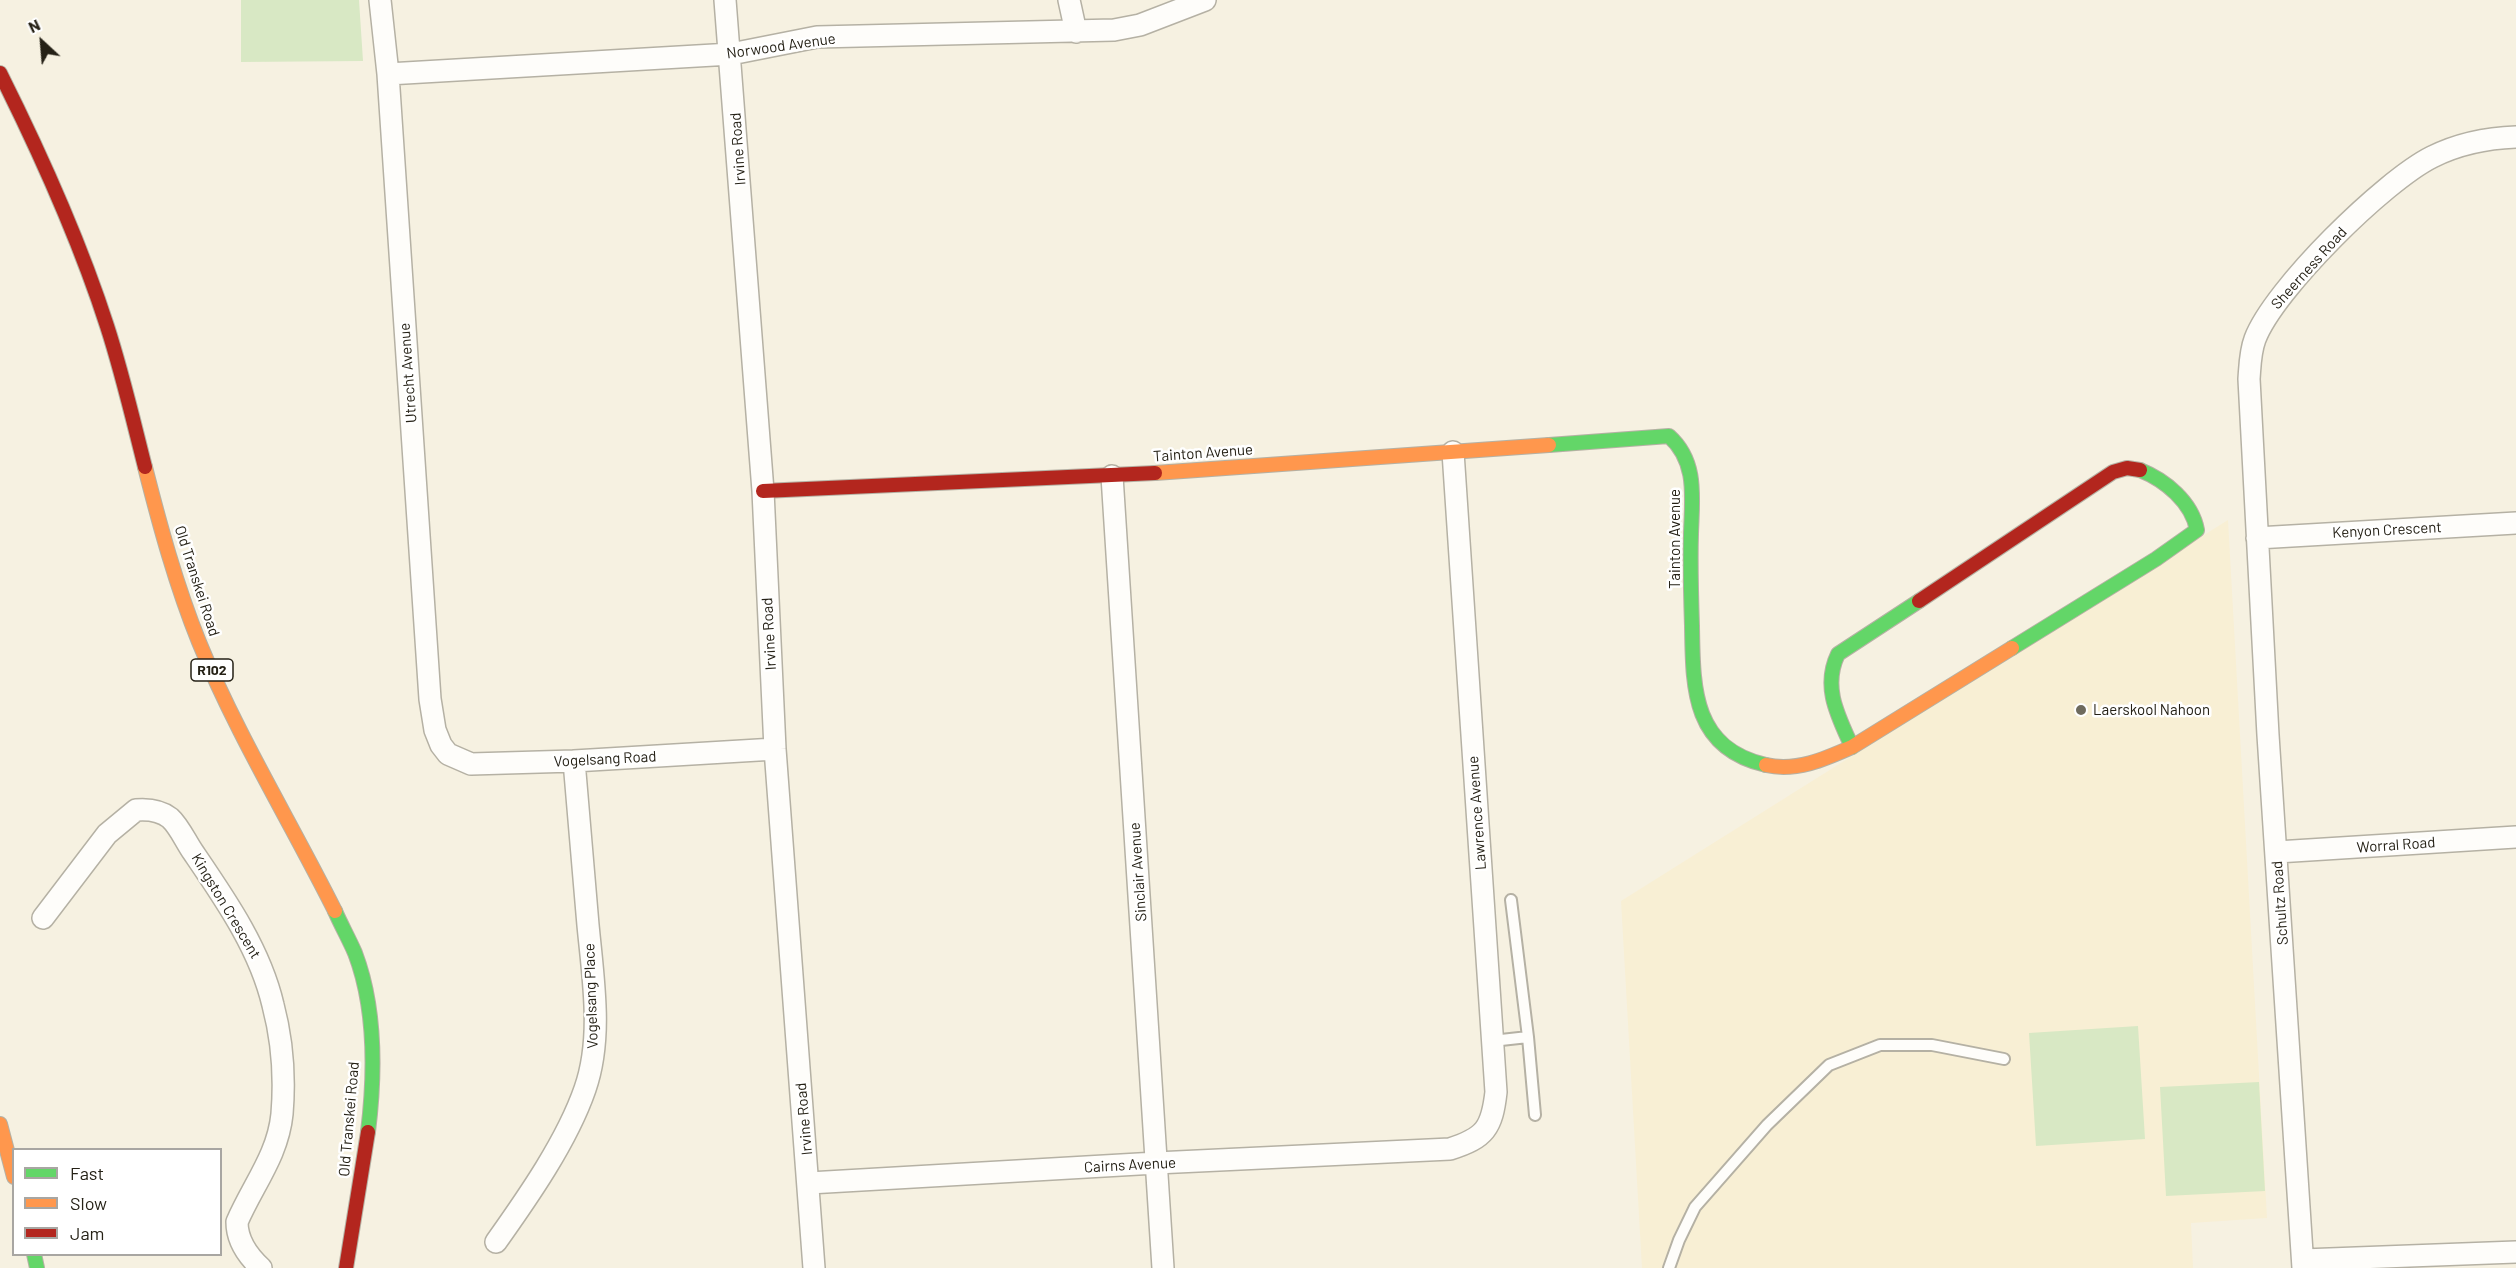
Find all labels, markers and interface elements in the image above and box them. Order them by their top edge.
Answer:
north arrow [12,12,72,72]
text: N [25,15,43,36]
street label: Norwood Avenue [725,29,837,63]
street label: Irvine Road [726,112,750,186]
street label: Sheerness Road [2267,223,2351,313]
street label: Utrecht Avenue [396,322,420,424]
street label: Tainton Avenue [1152,441,1254,465]
street label: Tainton Avenue [1666,489,1684,589]
street label: Kenyon Crescent [2332,518,2442,542]
street label: Old Transkei Road [171,523,223,639]
street label: Irvine Road [758,597,780,671]
road number: R102 [191,659,233,681]
place label: Laerskool Nahoon [2093,701,2210,719]
marker: Laerskool Nahoon [2074,703,2088,717]
street label: Vogelsang Road [553,747,657,771]
street label: Lawrence Avenue [1464,755,1490,871]
street label: Sinclair Avenue [1126,822,1150,922]
street label: Worral Road [2356,833,2436,857]
street label: Kingston Crescent [187,850,265,962]
street label: Schultz Road [2268,860,2292,946]
street label: Vogelsang Place [580,943,602,1049]
street label: Old Transkei Road [335,1061,363,1177]
street label: Irvine Road [792,1082,816,1156]
legend [12,1148,222,1256]
street label: Cairns Avenue [1084,1154,1176,1176]
text: Fast [70,1162,104,1184]
text: Slow [70,1192,107,1214]
text: Jam [70,1222,104,1244]

